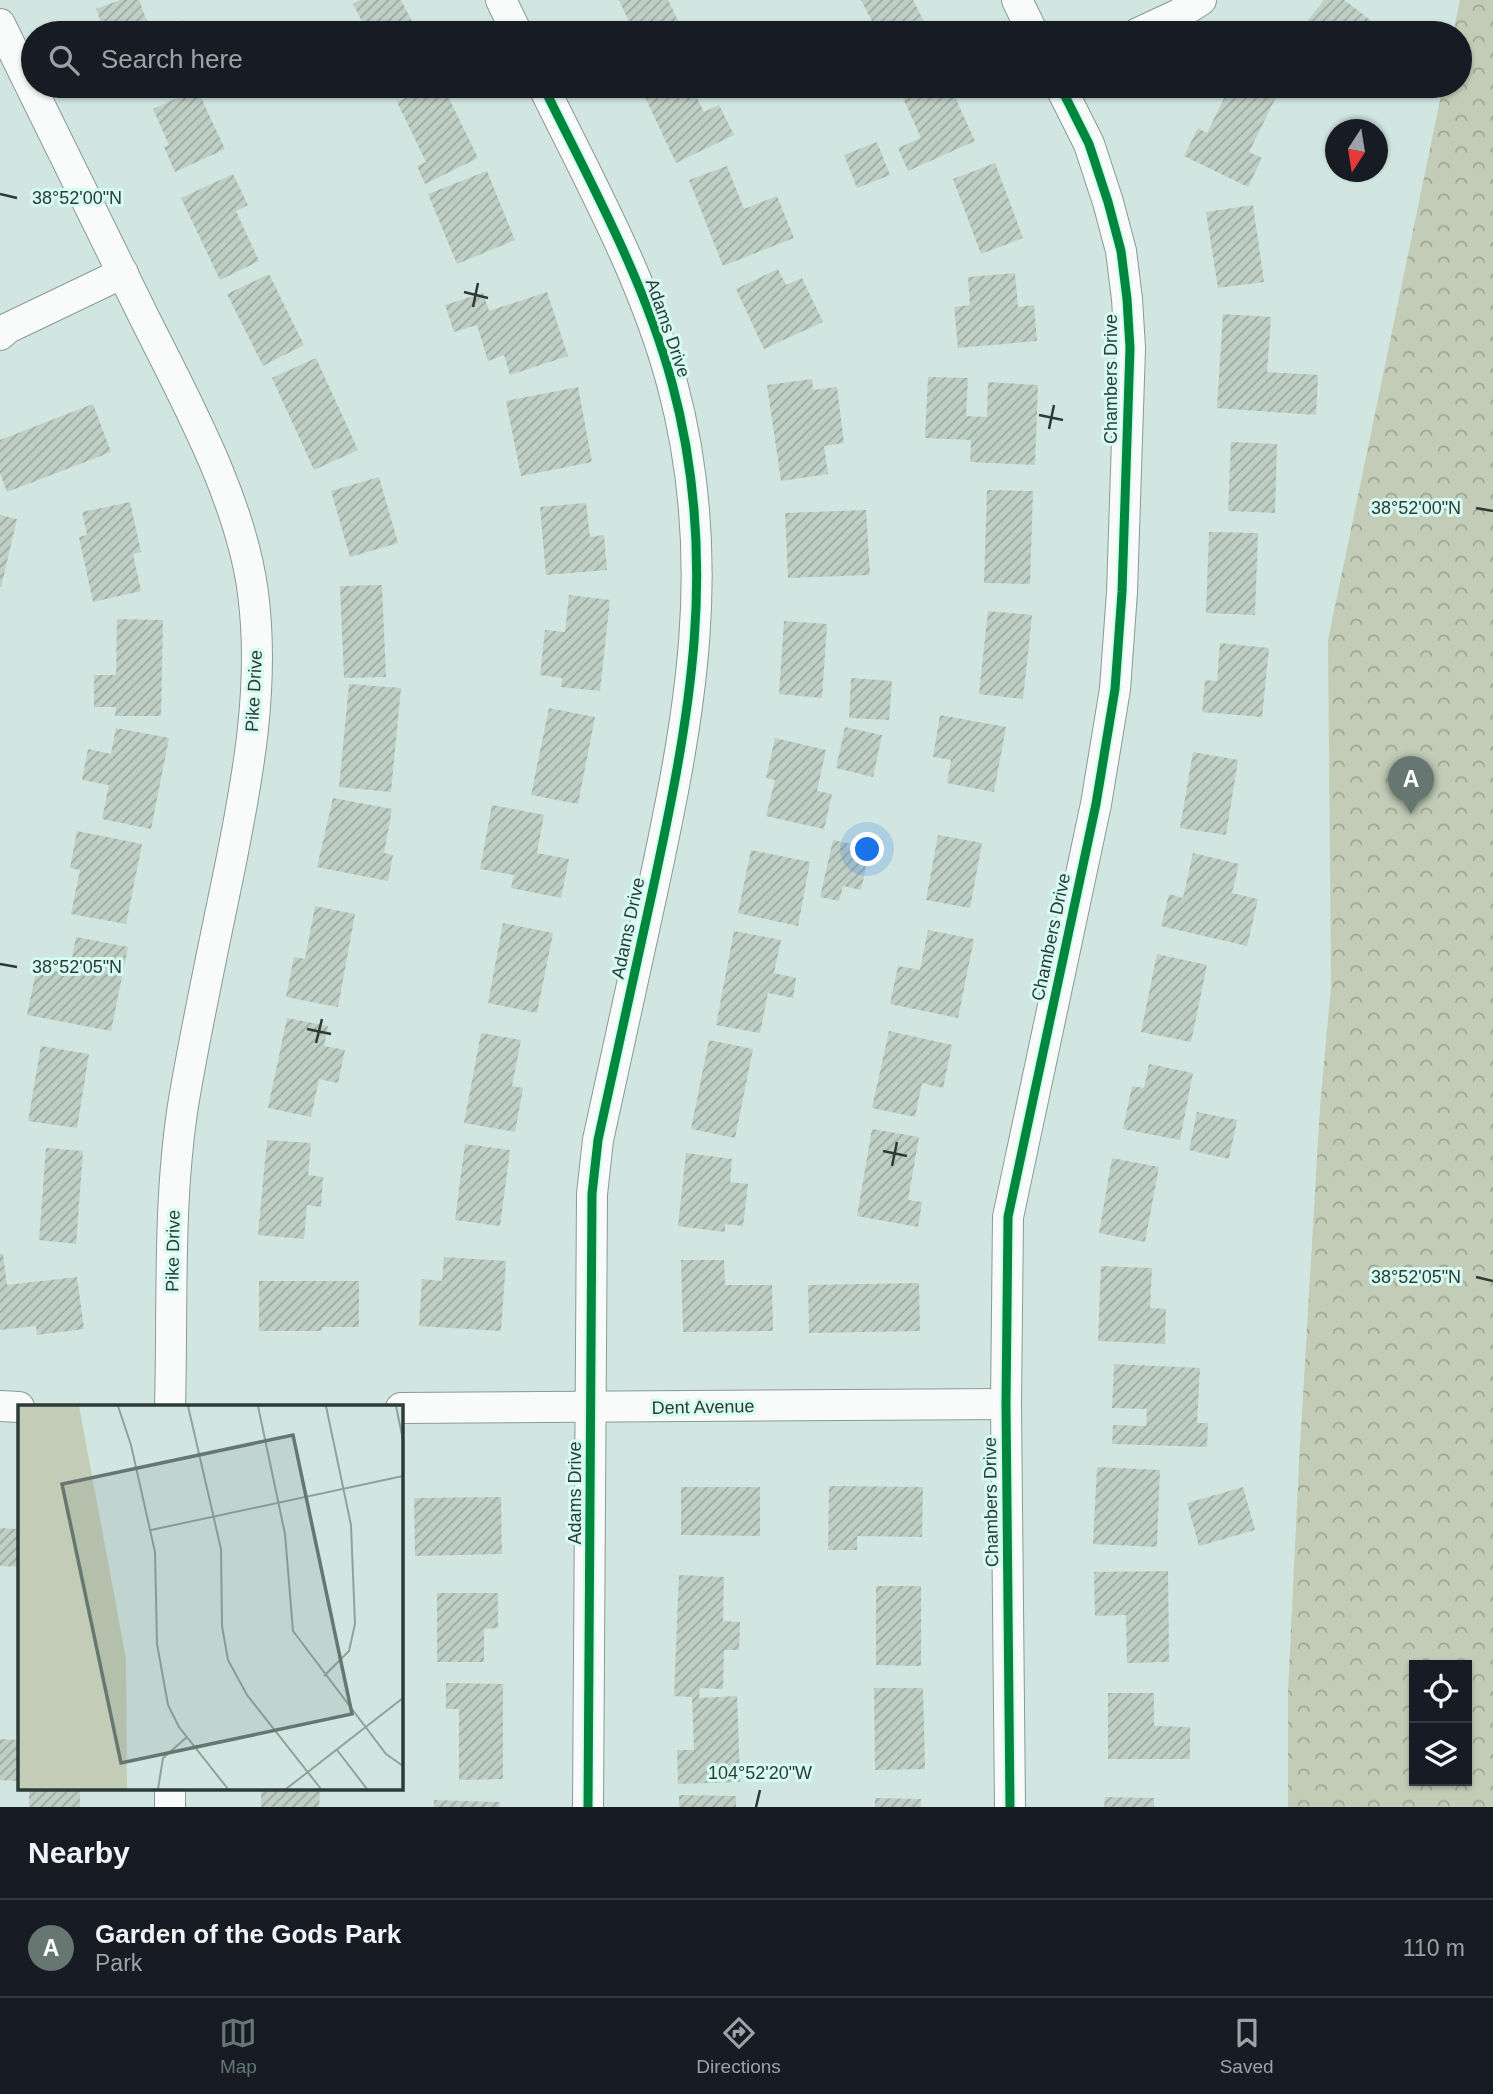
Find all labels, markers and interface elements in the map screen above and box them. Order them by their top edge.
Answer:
search box [21,21,1472,98]
icon: search [45,41,83,79]
text: Search here [101,44,243,74]
north arrow [1325,119,1388,182]
text: 38°52'00"N [32,188,122,208]
street label: Adams Drive [642,276,694,380]
street label: Chambers Drive [1101,314,1121,444]
text: 38°52'00"N [1371,498,1461,518]
street label: Pike Drive [242,650,266,732]
pin: A [1388,756,1434,814]
your location [850,832,884,866]
street label: Chambers Drive [1028,871,1074,1003]
street label: Adams Drive [608,876,648,980]
text: 38°52'05"N [32,957,122,977]
street label: Pike Drive [162,1210,184,1292]
text: 38°52'05"N [1371,1267,1461,1287]
street label: Dent Avenue [651,1396,755,1418]
inset map [18,1405,402,1790]
street label: Chambers Drive [980,1437,1002,1567]
street label: Adams Drive [565,1441,585,1545]
map controls [1409,1660,1472,1786]
button: locate [1409,1660,1472,1723]
button: layers [1409,1723,1472,1786]
text: 104°52'20"W [708,1763,812,1783]
text: Nearby [28,1836,130,1869]
text: Garden of the Gods Park [95,1919,401,1949]
text: A [43,1935,59,1961]
text: 110 m [1403,1935,1465,1961]
text: Park [95,1950,142,1976]
tab: Map [219,2014,257,2078]
tab: Directions [696,2014,781,2078]
tab: Saved [1220,2014,1274,2078]

